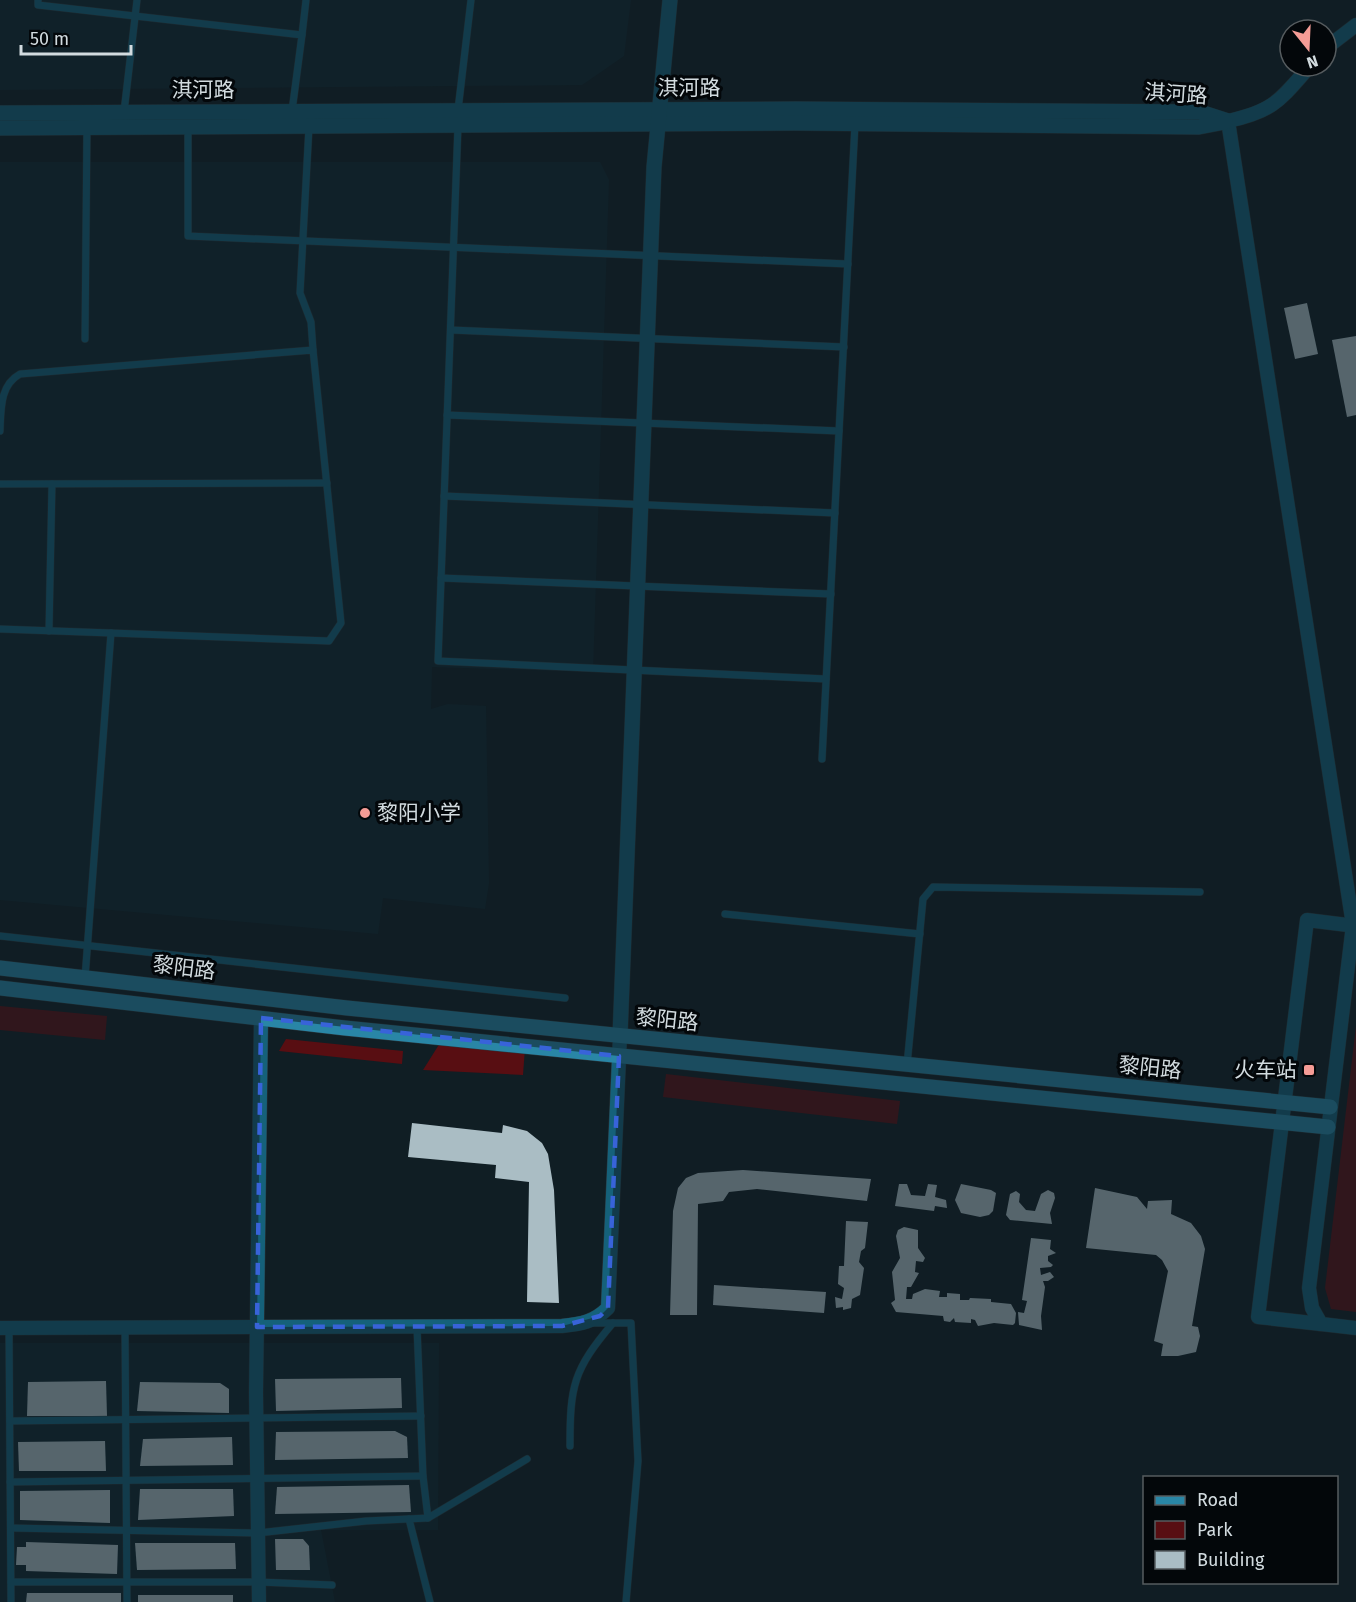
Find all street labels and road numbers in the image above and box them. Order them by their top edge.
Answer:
street label: 淇河路 [658,75,721,101]
street label: 淇河路 [172,77,235,103]
street label: 淇河路 [1144,79,1208,109]
street label: 黎阳路 [151,951,217,985]
street label: 黎阳路 [634,1004,700,1036]
street label: 黎阳路 [1117,1052,1183,1084]

